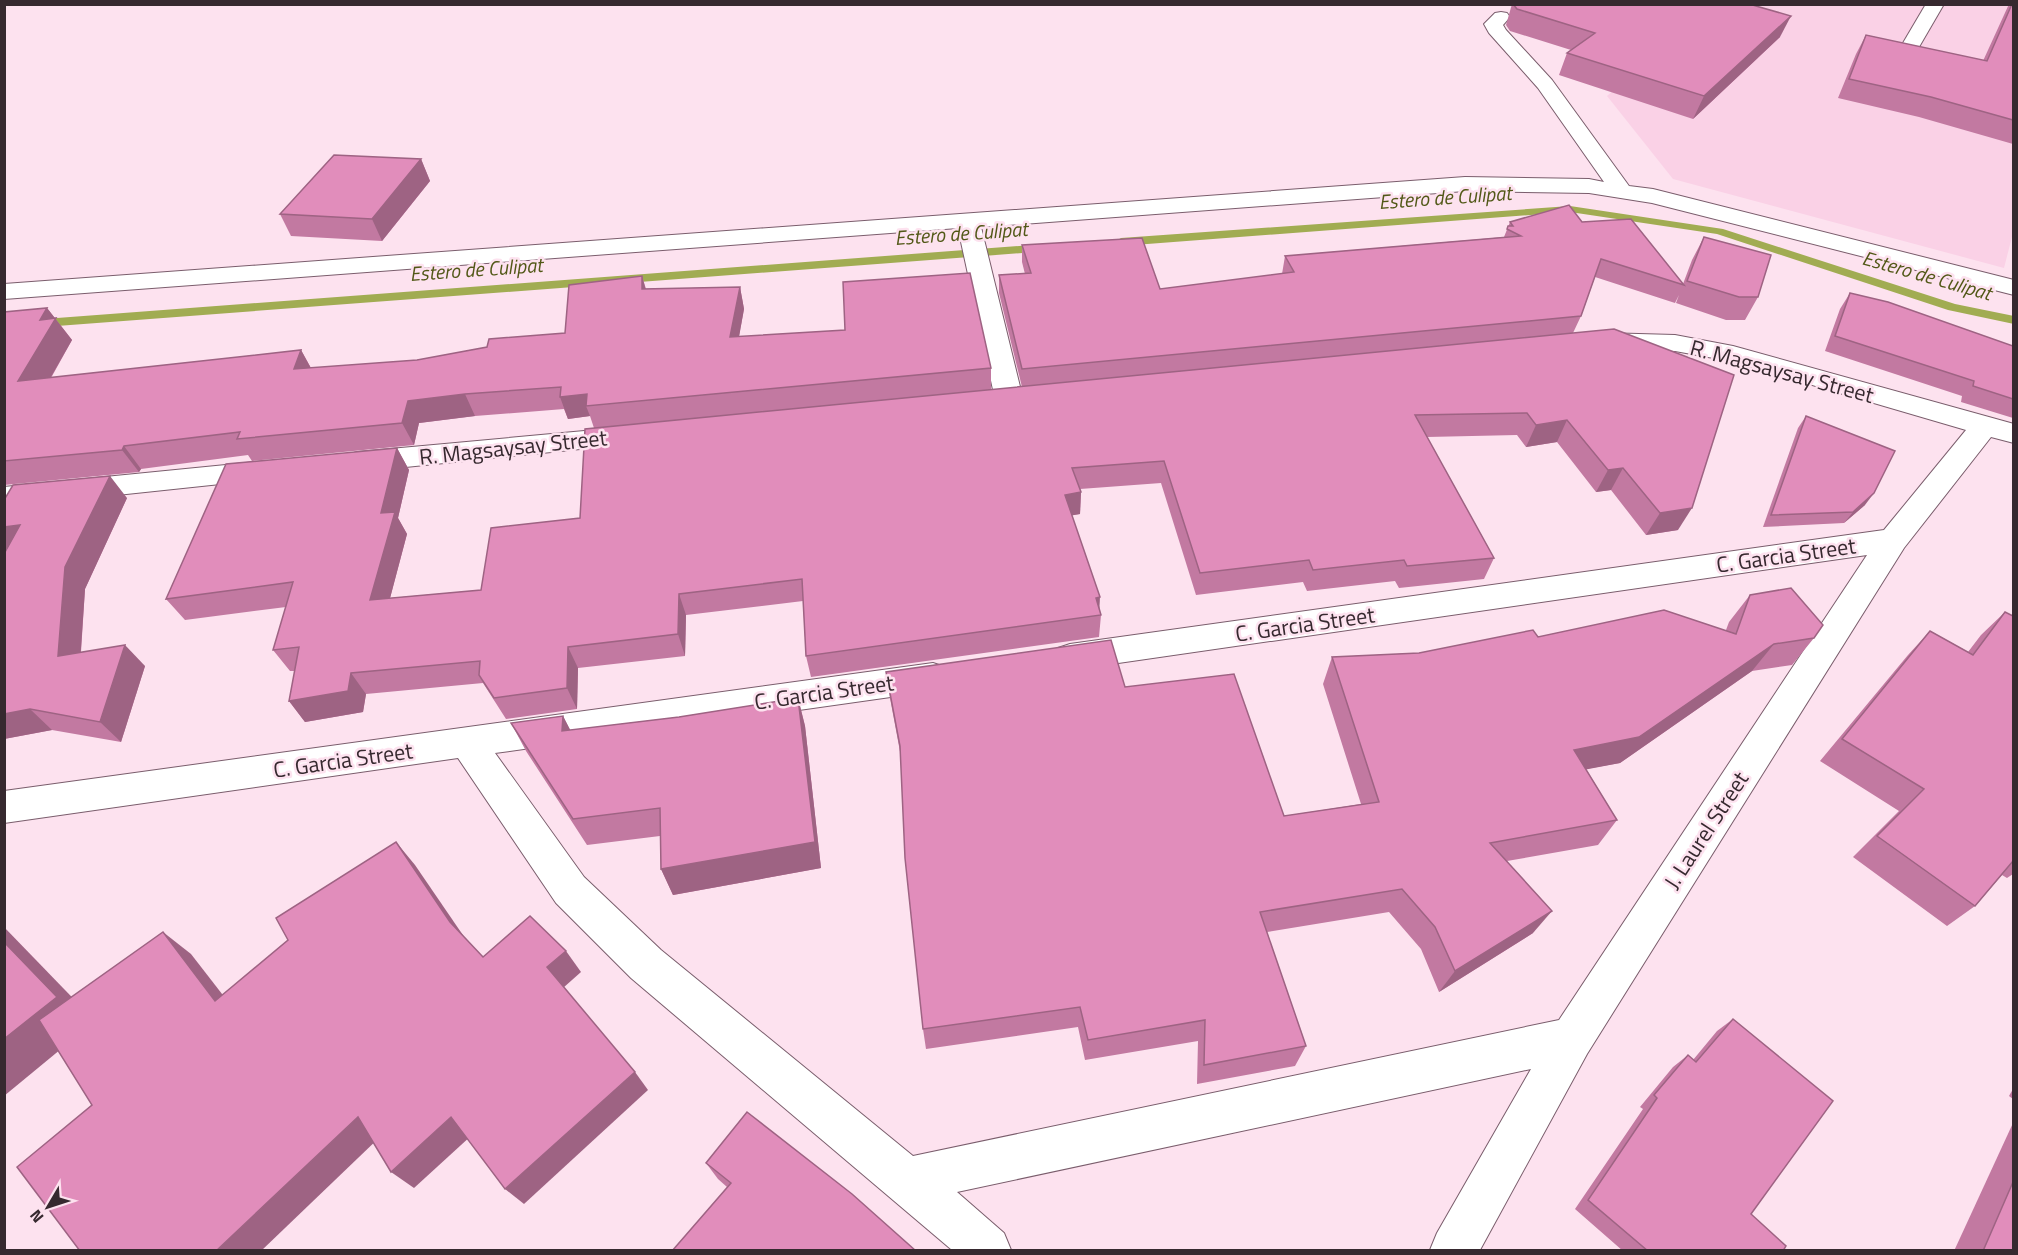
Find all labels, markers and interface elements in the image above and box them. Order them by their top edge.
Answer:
water label: Estero de Culipat [1378,177,1515,217]
water label: Estero de Culipat [894,213,1031,253]
water label: Estero de Culipat [1859,242,1998,309]
water label: Estero de Culipat [409,249,546,289]
street label: R. Magsaysay Street [1686,330,1878,412]
street label: R. Magsaysay Street [417,420,609,474]
street label: C. Garcia Street [1714,528,1858,582]
street label: C. Garcia Street [1233,597,1377,651]
street label: C. Garcia Street [752,665,896,719]
street label: C. Garcia Street [271,733,415,787]
street label: J. Laurel Street [1655,764,1757,896]
north arrow [18,1177,78,1237]
text: N [24,1205,49,1228]

